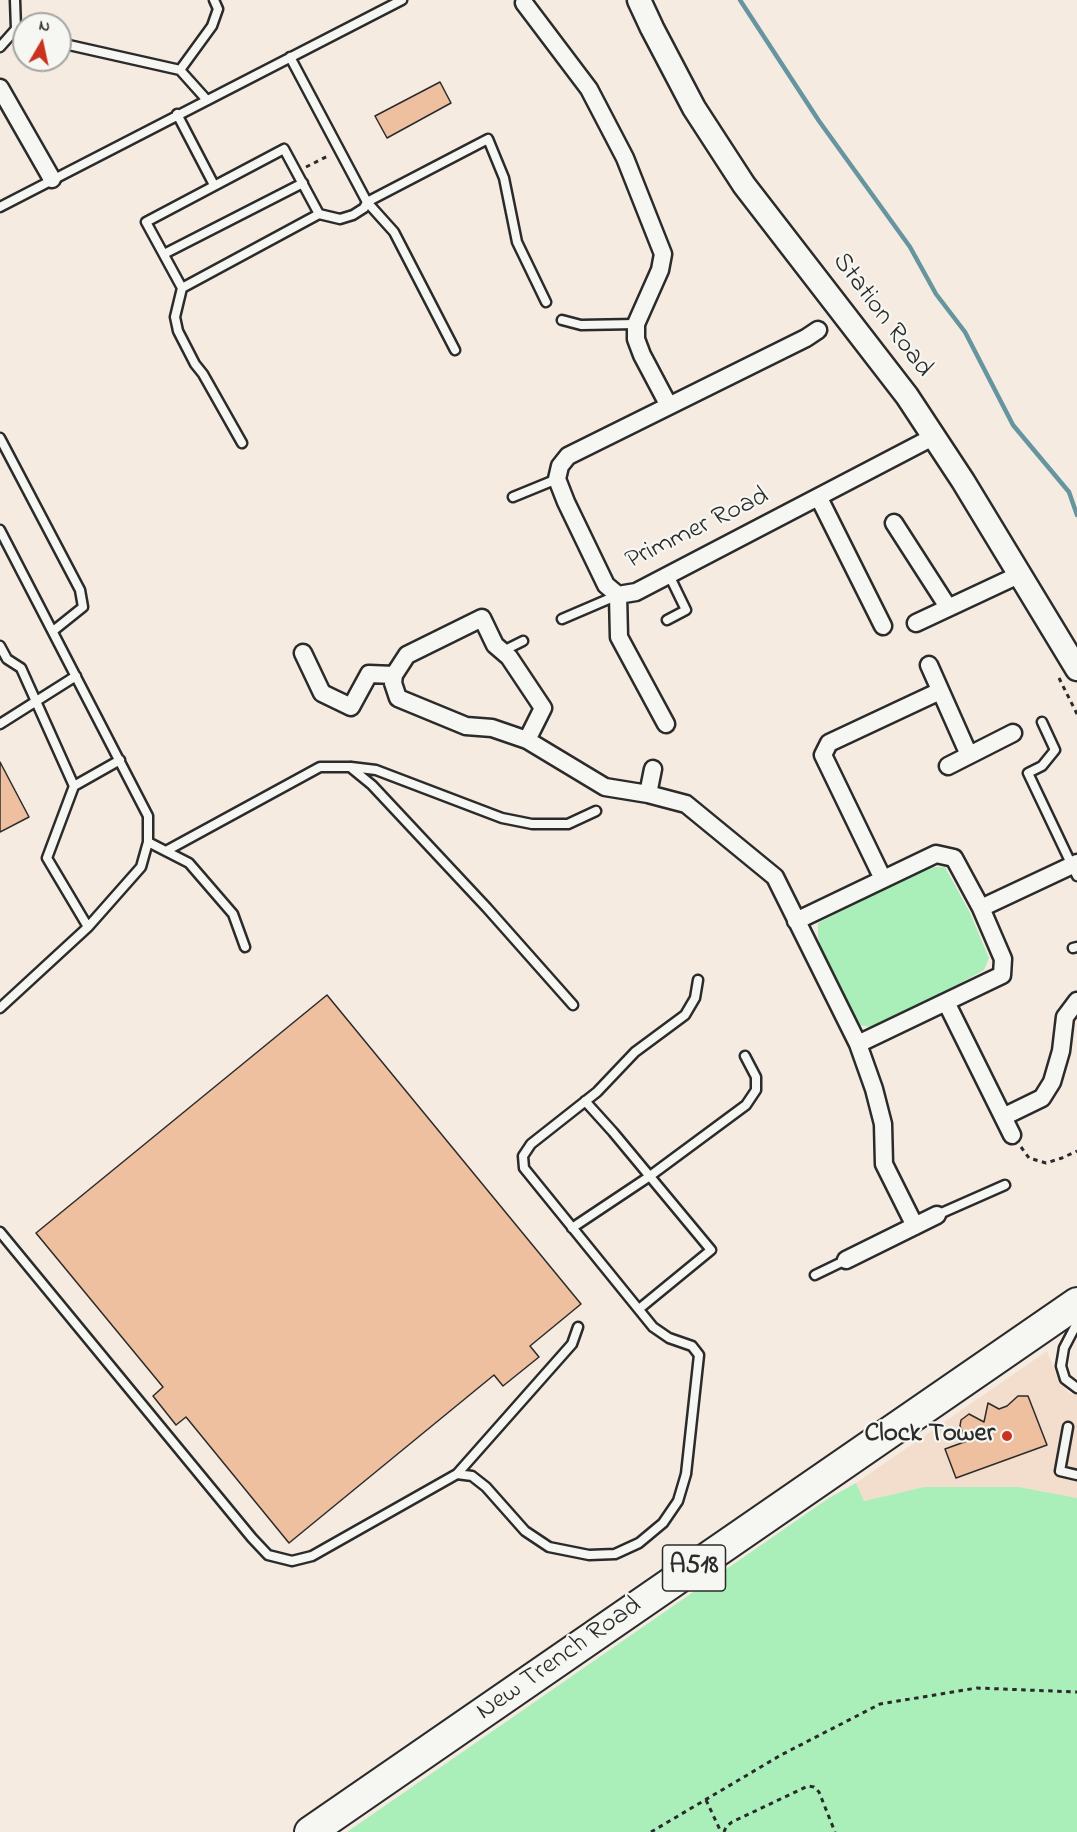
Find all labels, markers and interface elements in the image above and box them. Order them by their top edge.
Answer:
north arrow [12,12,72,72]
text: N [37,13,52,39]
street label: Station Road [824,247,938,385]
street label: Primmer Road [621,481,775,579]
place label: Clock Tower [864,1420,995,1452]
marker: Clock Tower [1000,1429,1014,1443]
road number: A518 [662,1545,726,1591]
street label: New Trench Road [471,1591,649,1729]

